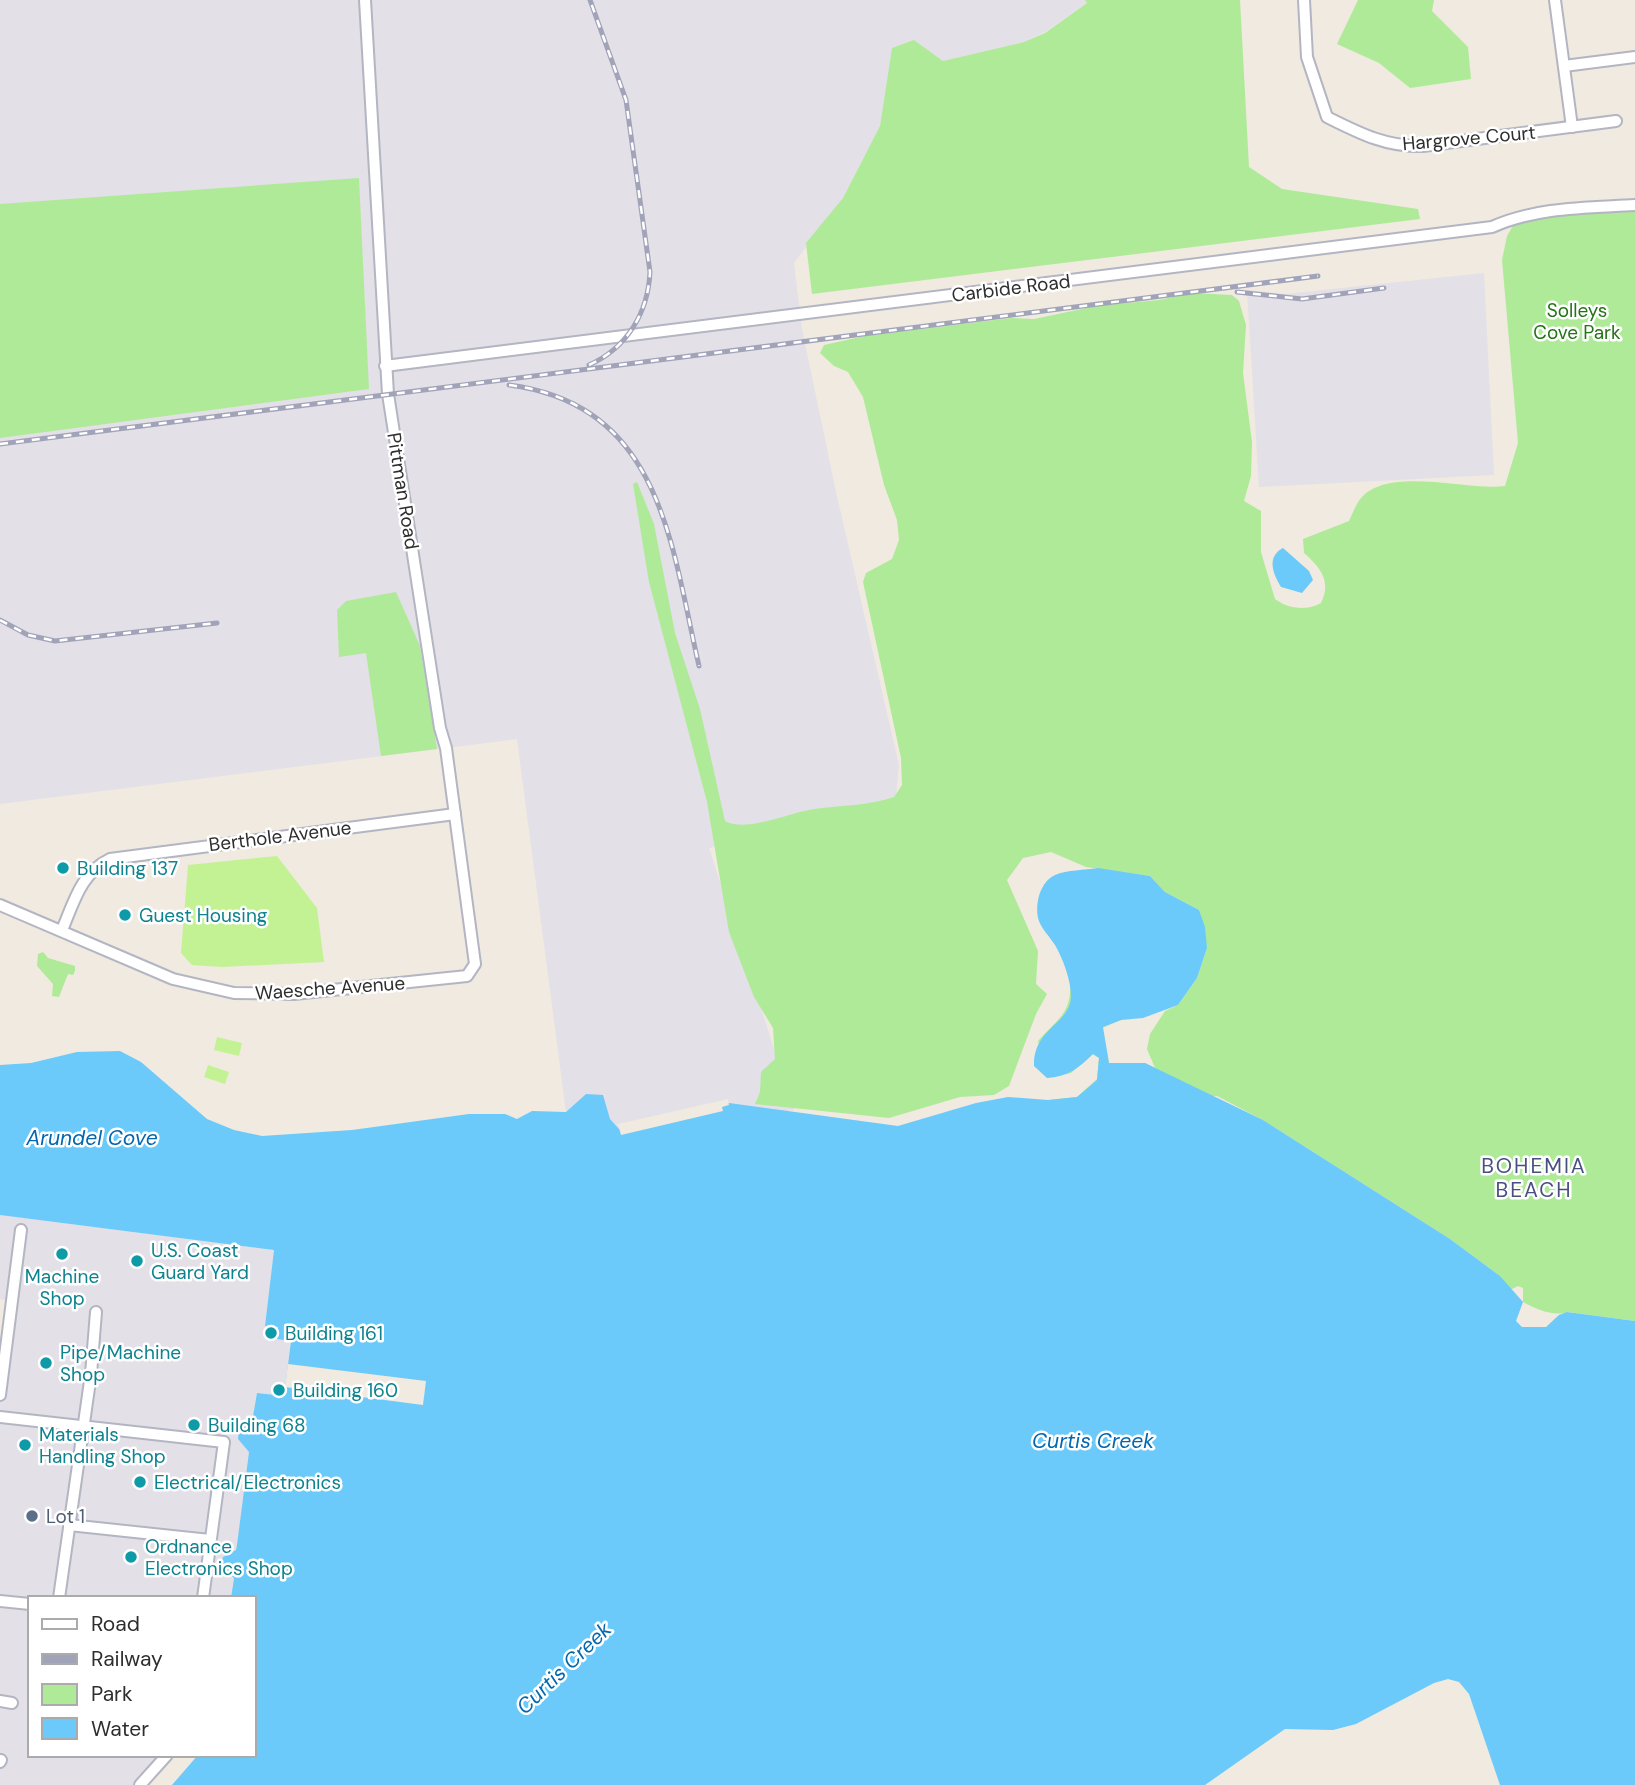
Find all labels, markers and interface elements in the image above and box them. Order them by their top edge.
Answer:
street label: Hargrove Court [1401,120,1537,156]
street label: Carbide Road [950,268,1072,308]
park label: Solleys Cove Park [1533,298,1621,345]
street label: Pittman Road [381,431,425,551]
street label: Berthole Avenue [207,815,353,857]
place label: Building 137 [77,856,178,881]
marker: Building 137 [55,860,71,876]
place label: Guest Housing [139,903,268,928]
marker: Guest Housing [117,907,133,923]
street label: Waesche Avenue [254,970,406,1006]
water label: Arundel Cove [25,1124,158,1152]
district label: BOHEMIA BEACH [1481,1152,1587,1204]
place label: U.S. Coast Guard Yard [151,1238,249,1285]
marker: Machine Shop [54,1246,70,1262]
marker: U.S. Coast Guard Yard [129,1253,145,1269]
place label: Machine Shop [25,1264,99,1311]
place label: Building 161 [285,1321,383,1346]
marker: Building 161 [263,1325,279,1341]
place label: Pipe/Machine Shop [60,1340,181,1387]
marker: Pipe/Machine Shop [38,1355,54,1371]
place label: Building 160 [293,1378,398,1403]
marker: Building 160 [271,1382,287,1398]
place label: Building 68 [208,1413,306,1438]
marker: Building 68 [186,1417,202,1433]
place label: Materials Handling Shop [39,1422,166,1469]
water label: Curtis Creek [1032,1427,1154,1455]
marker: Materials Handling Shop [17,1437,33,1453]
place label: Electrical/Electronics [154,1470,341,1495]
marker: Electrical/Electronics [132,1474,148,1490]
place label: Lot 1 [46,1504,85,1529]
marker: Lot 1 [24,1508,40,1524]
place label: Ordnance Electronics Shop [145,1534,293,1581]
marker: Ordnance Electronics Shop [123,1549,139,1565]
legend [28,1596,256,1757]
text: Road [91,1610,140,1638]
water label: Curtis Creek [510,1615,618,1720]
text: Railway [91,1645,163,1673]
text: Park [91,1680,133,1708]
text: Water [91,1715,149,1743]

